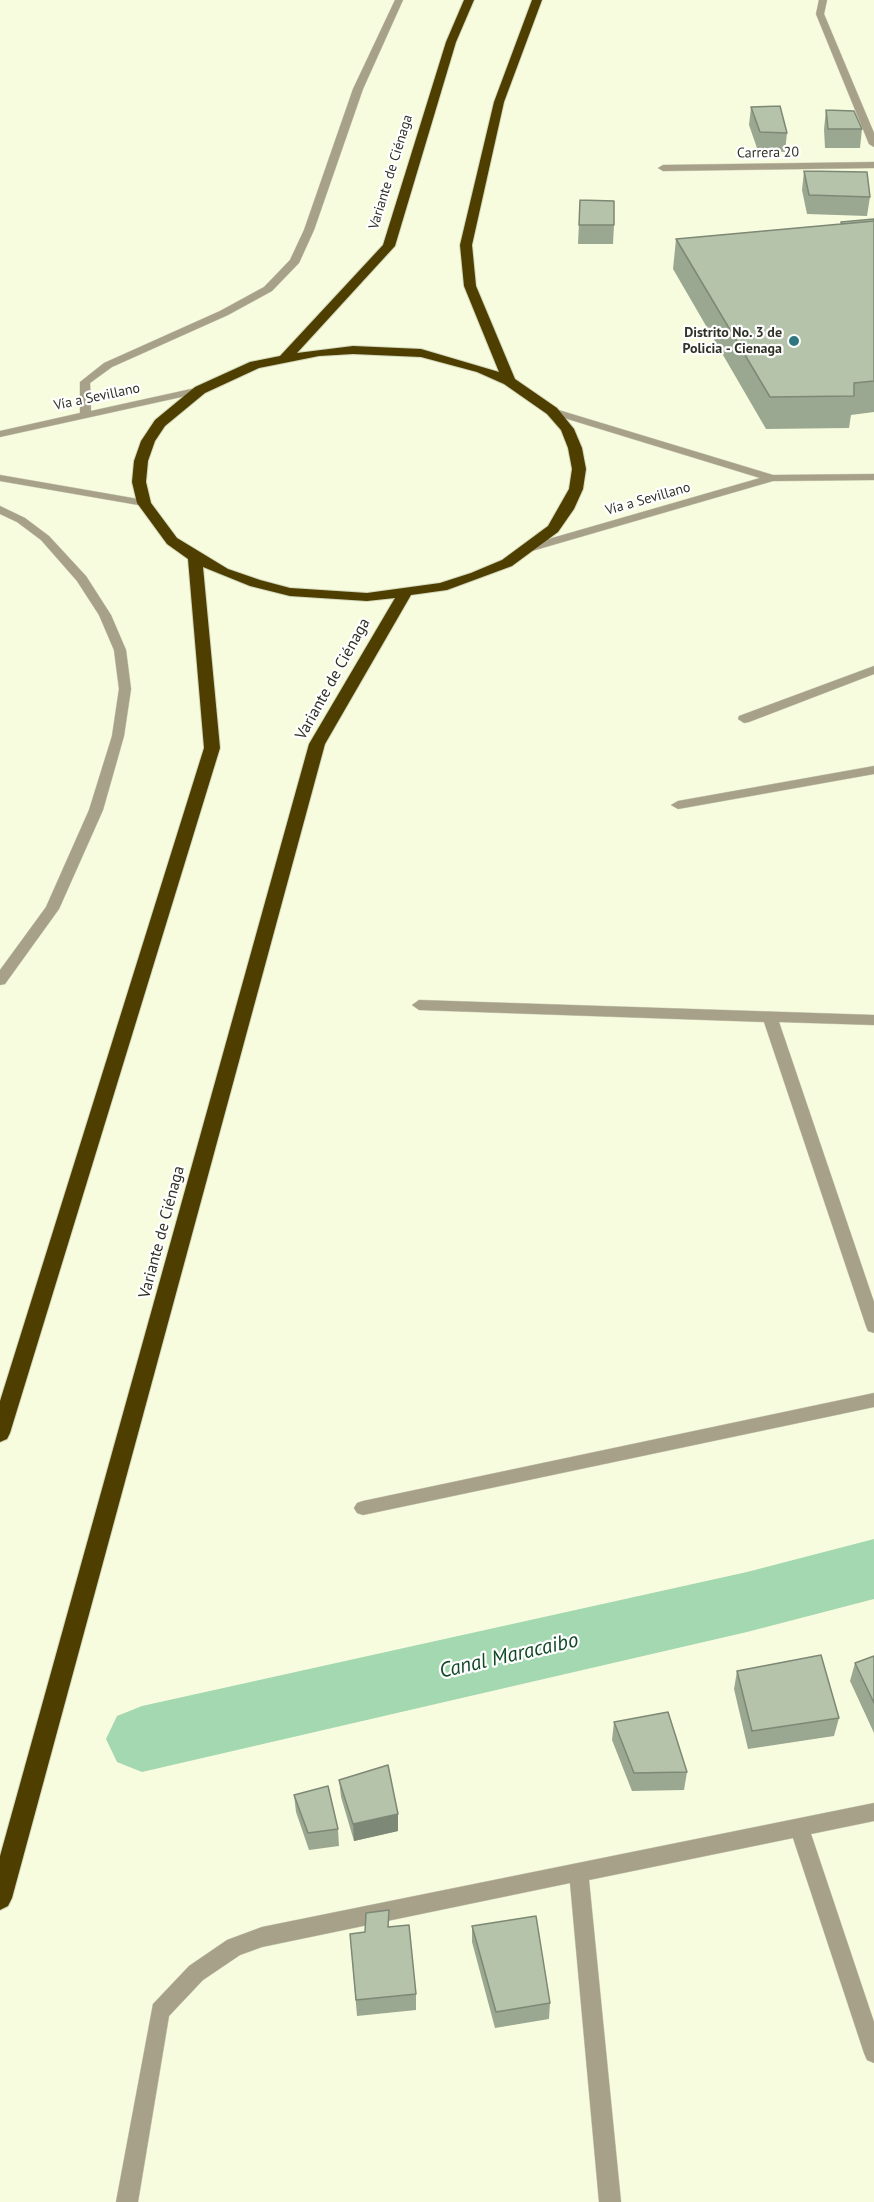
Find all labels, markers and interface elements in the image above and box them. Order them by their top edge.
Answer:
street label: Variante de Ciénaga [366,113,416,231]
street label: Carrera 20 [737,144,799,162]
place label: Distrito No. 3 de Policia - Cienaga [682,325,782,358]
marker: Distrito No. 3 de Policia - Cienaga [787,334,801,348]
street label: Vía a Sevillano [52,380,142,414]
street label: Vía a Sevillano [604,479,692,519]
street label: Variante de Ciénaga [292,615,374,743]
street label: Variante de Ciénaga [135,1164,189,1300]
water label: Canal Maracaibo [437,1628,581,1684]

